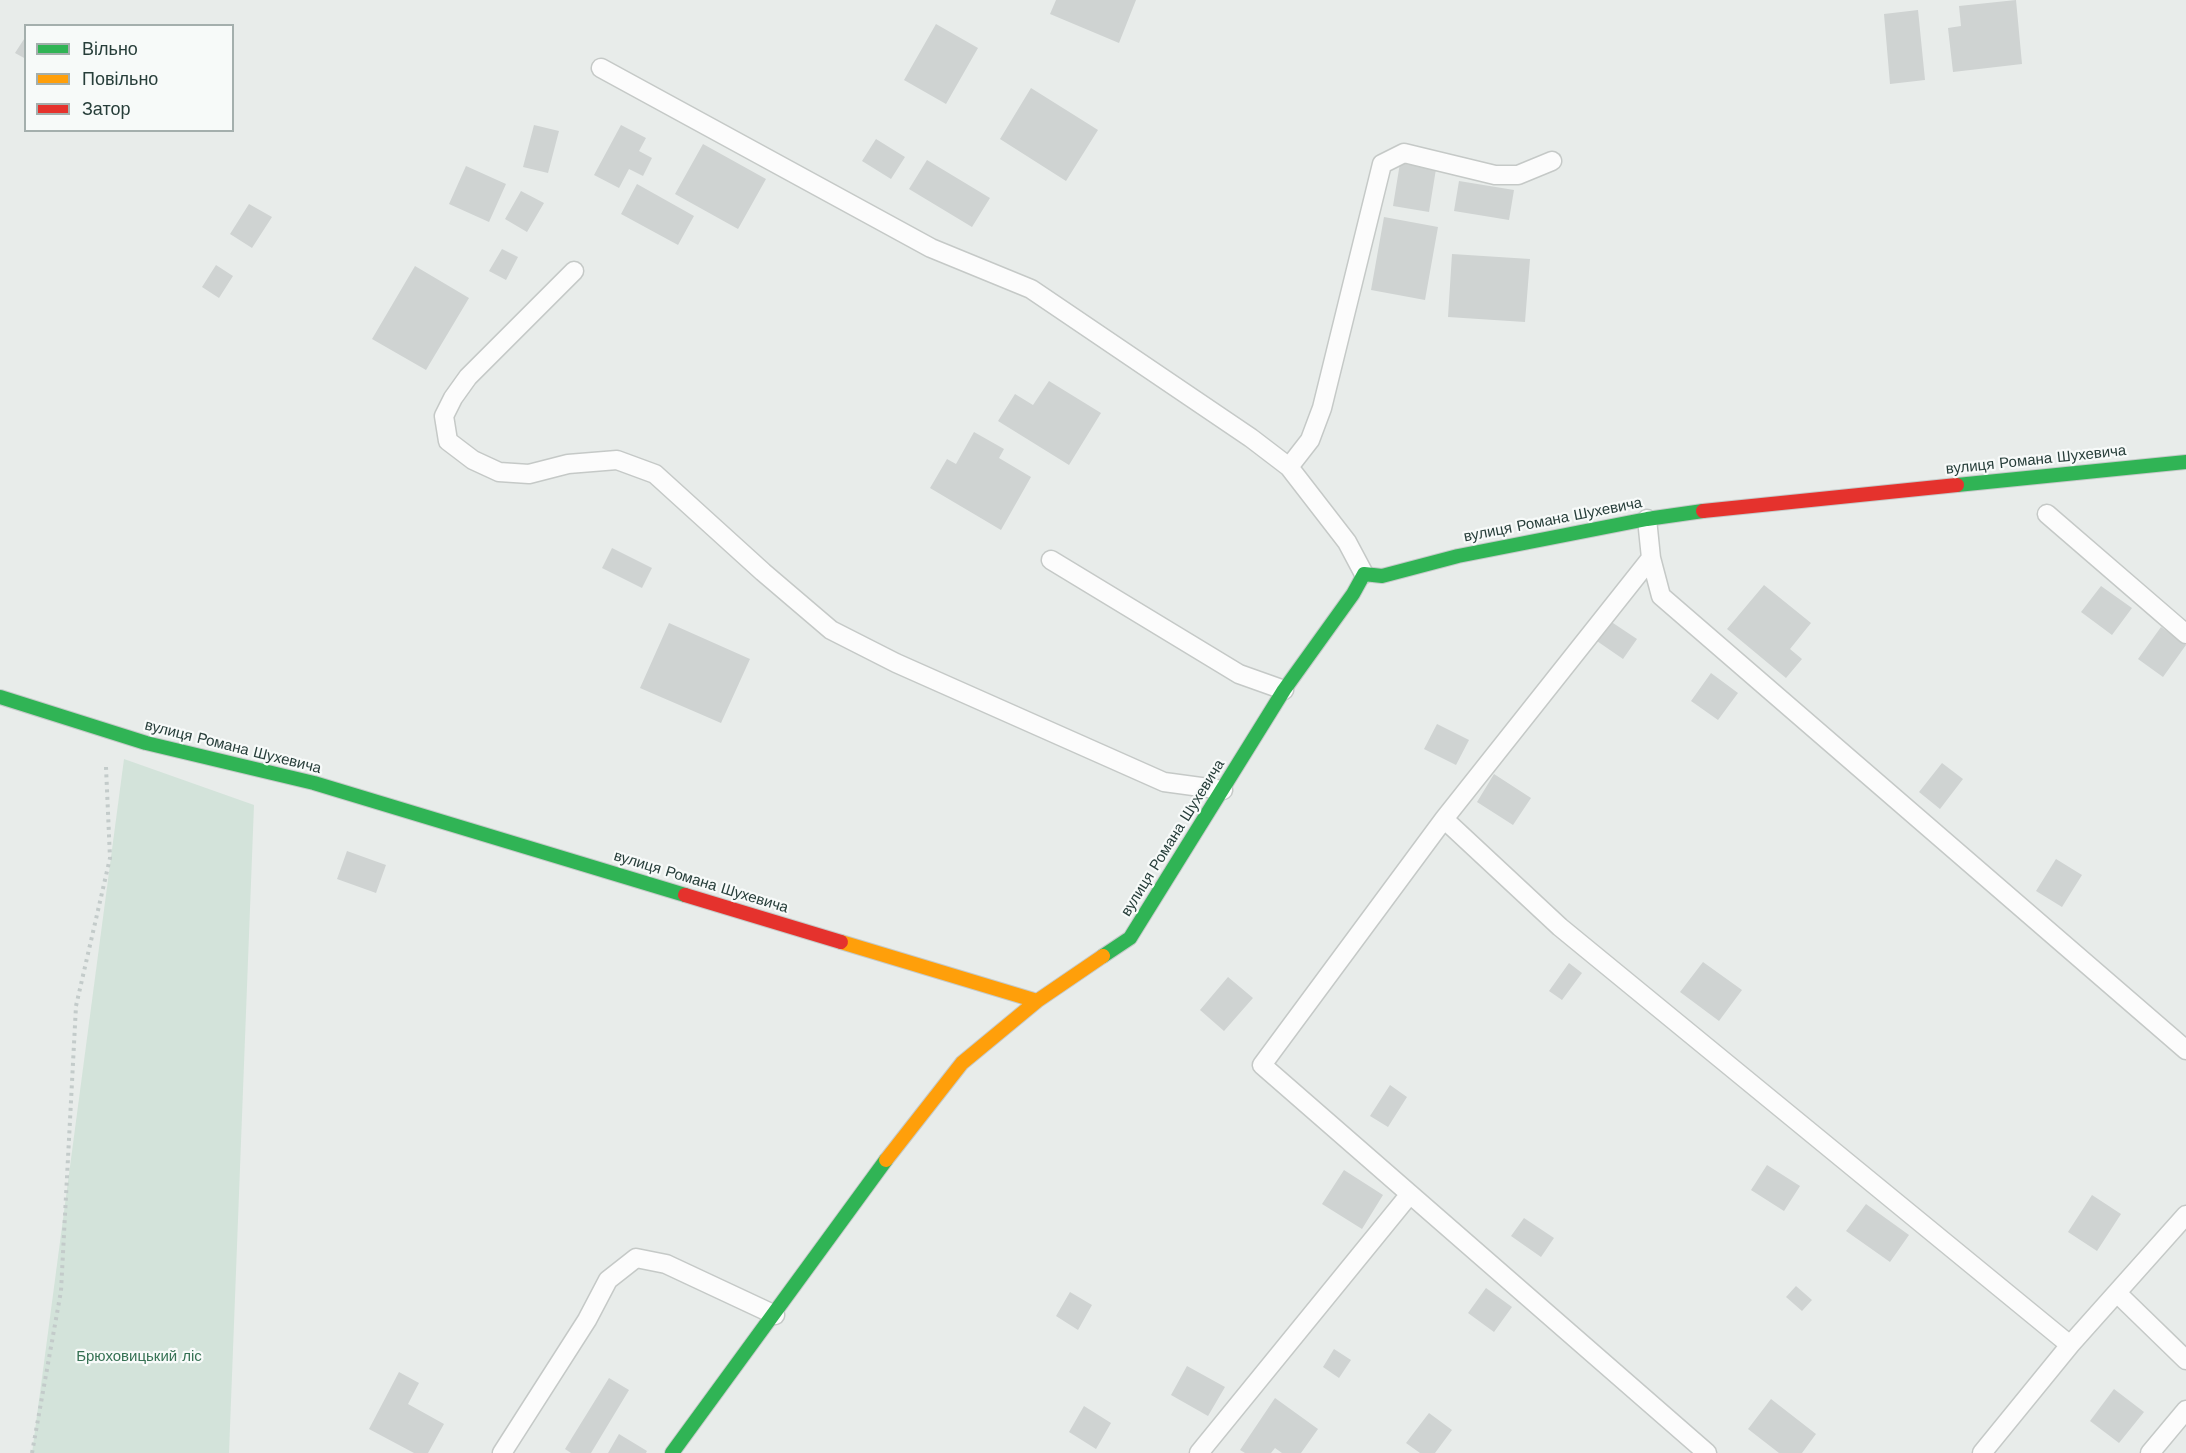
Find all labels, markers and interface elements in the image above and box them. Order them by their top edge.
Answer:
legend [24,24,234,132]
text: Вільно [82,38,138,59]
text: Повільно [82,68,158,89]
text: Затор [82,98,131,119]
street label: вулиця Романа Шухевича [1945,442,2127,478]
street label: вулиця Романа Шухевича [1462,494,1644,546]
street label: вулиця Романа Шухевича [143,716,323,778]
street label: вулиця Романа Шухевича [1117,756,1229,920]
street label: вулиця Романа Шухевича [612,847,790,917]
park label: Брюховицький ліс [76,1348,202,1366]

